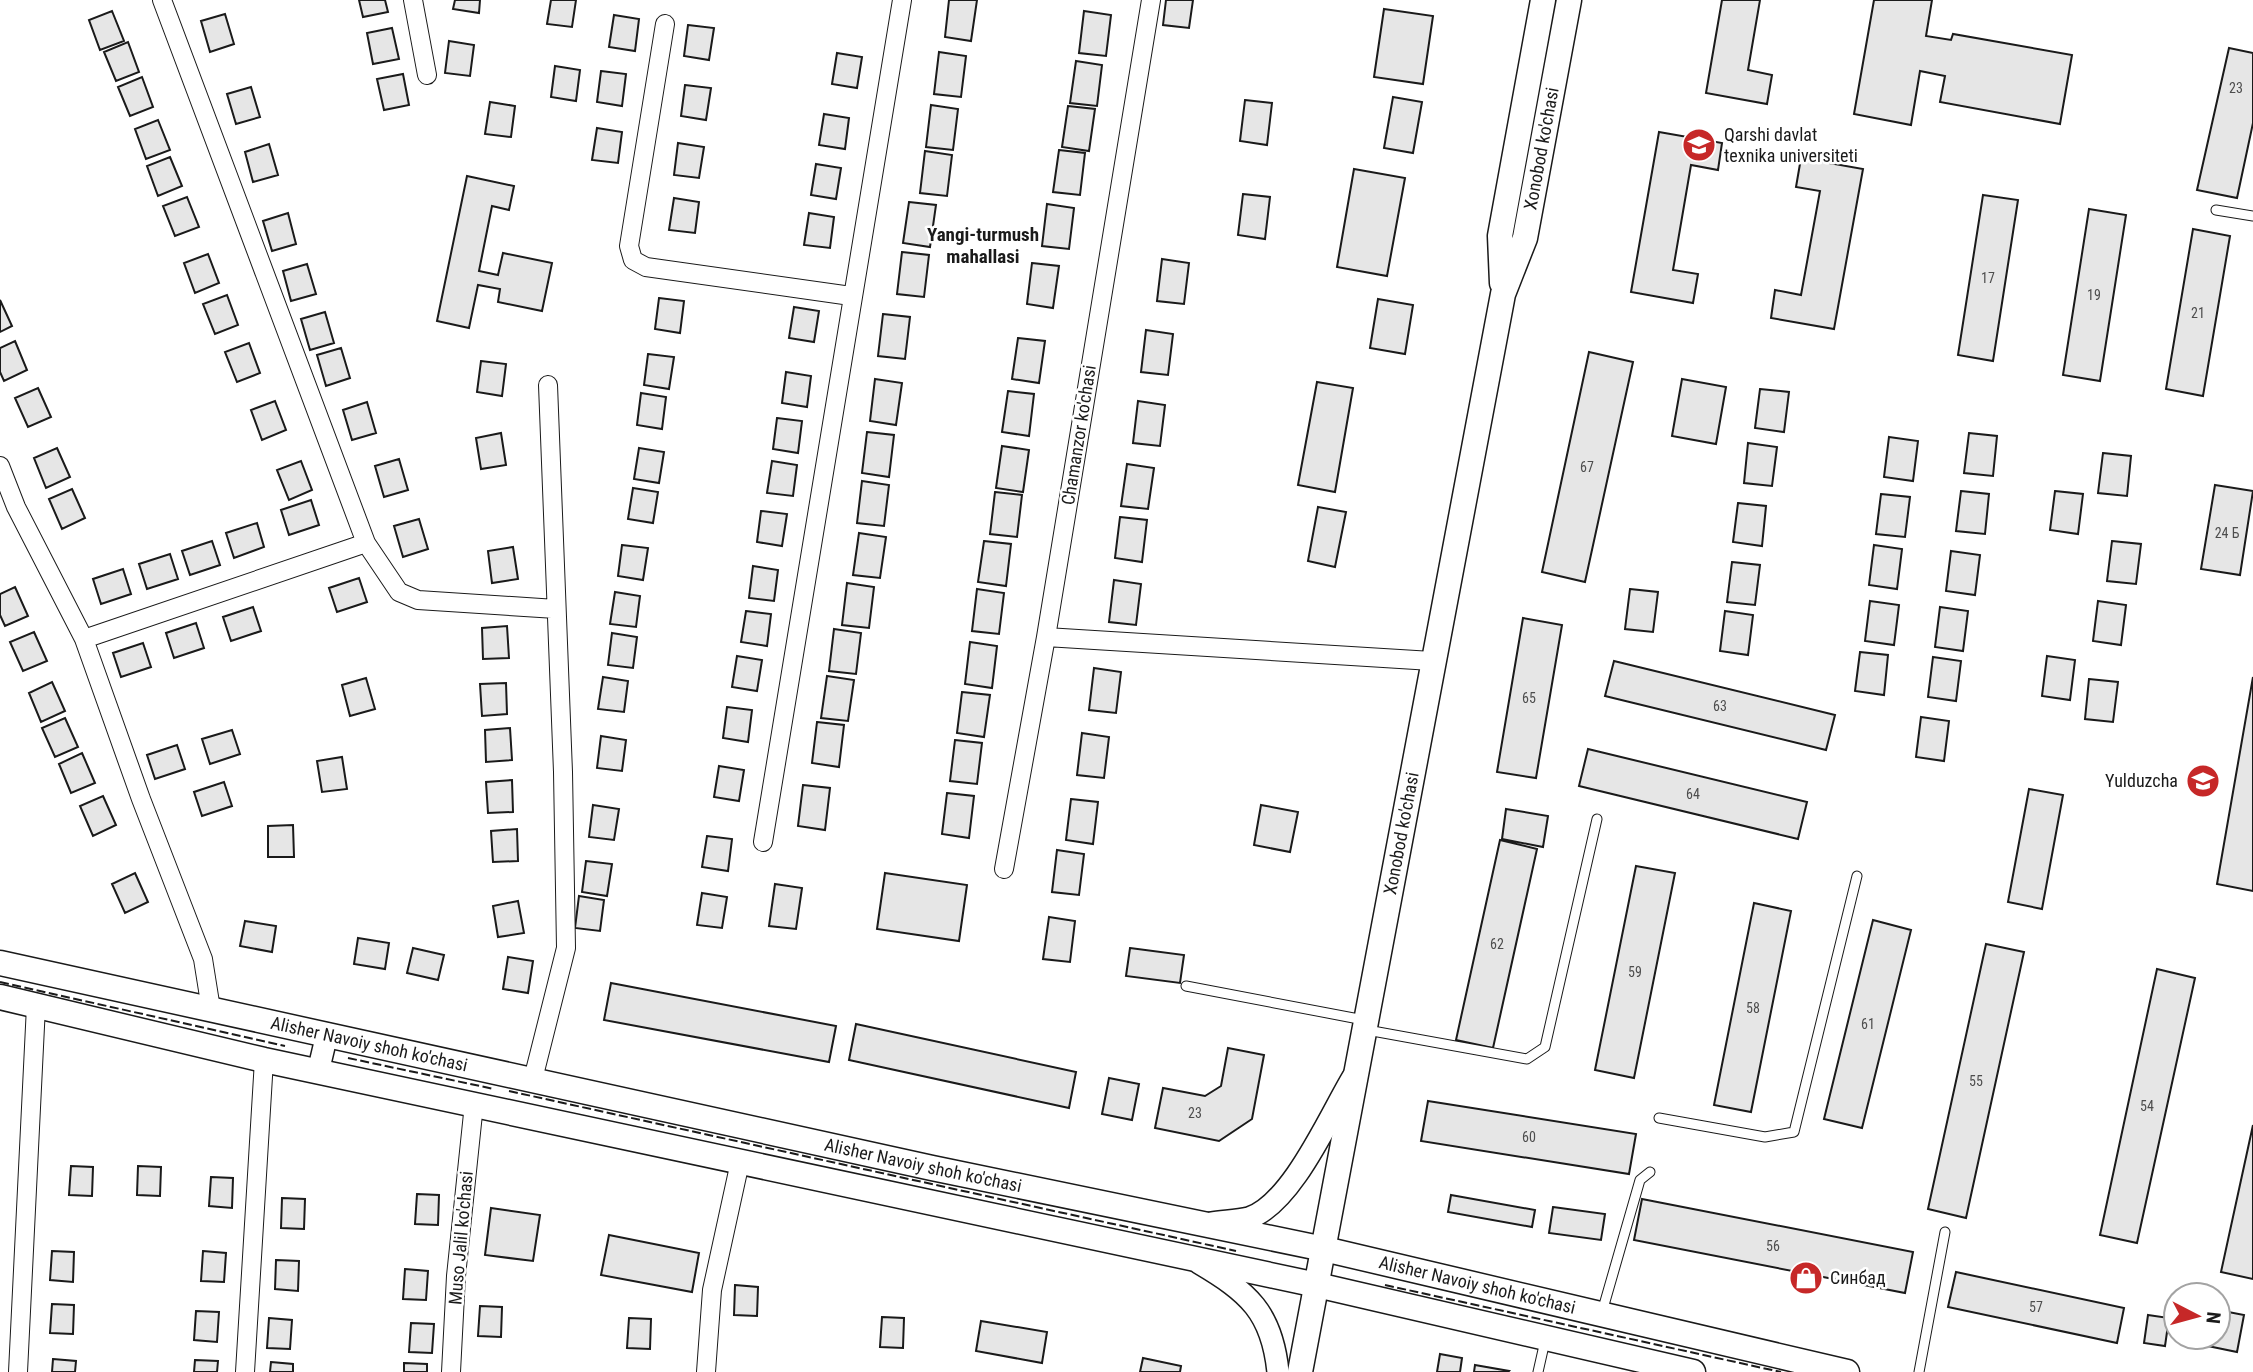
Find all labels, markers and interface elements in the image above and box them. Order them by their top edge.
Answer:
house number: 23 [2229,80,2243,96]
street label: Xonobod ko'chasi [1519,86,1563,212]
place label: Qarshi davlat texnika universiteti [1724,124,1858,166]
school or university icon: Qarshi davlat texnika universiteti [1680,126,1718,164]
district label: Yangi-turmush mahallasi [927,223,1039,268]
house number: 17 [1981,270,1995,286]
house number: 19 [2087,287,2101,303]
house number: 21 [2191,305,2205,321]
street label: Chamanzor ko'chasi [1057,363,1100,506]
house number: 67 [1580,459,1594,475]
house number: 24 Б [2215,525,2240,541]
house number: 65 [1522,690,1536,706]
house number: 63 [1713,698,1727,714]
school or university icon: Yulduzcha [2184,762,2222,800]
street label: Xonobod ko'chasi [1379,770,1423,896]
place label: Yulduzcha [2105,770,2178,791]
house number: 64 [1686,786,1700,802]
house number: 62 [1490,936,1504,952]
house number: 59 [1628,964,1642,980]
house number: 58 [1746,1000,1760,1016]
street label: Alisher Navoiy shoh ko'chasi [269,1012,470,1076]
house number: 61 [1861,1016,1875,1032]
house number: 55 [1969,1073,1983,1089]
house number: 54 [2140,1098,2154,1114]
house number: 23 [1188,1105,1202,1121]
house number: 60 [1522,1129,1536,1145]
street label: Alisher Navoiy shoh ko'chasi [823,1134,1024,1196]
street label: Muso Jalil ko'chasi [444,1170,477,1306]
house number: 56 [1766,1238,1780,1254]
street label: Alisher Navoiy shoh ko'chasi [1377,1251,1578,1318]
shop icon: Синбад [1787,1259,1825,1297]
place label: Синбад [1830,1267,1886,1288]
north arrow [2162,1281,2232,1351]
house number: 57 [2029,1299,2043,1315]
text: N [2201,1311,2225,1325]

